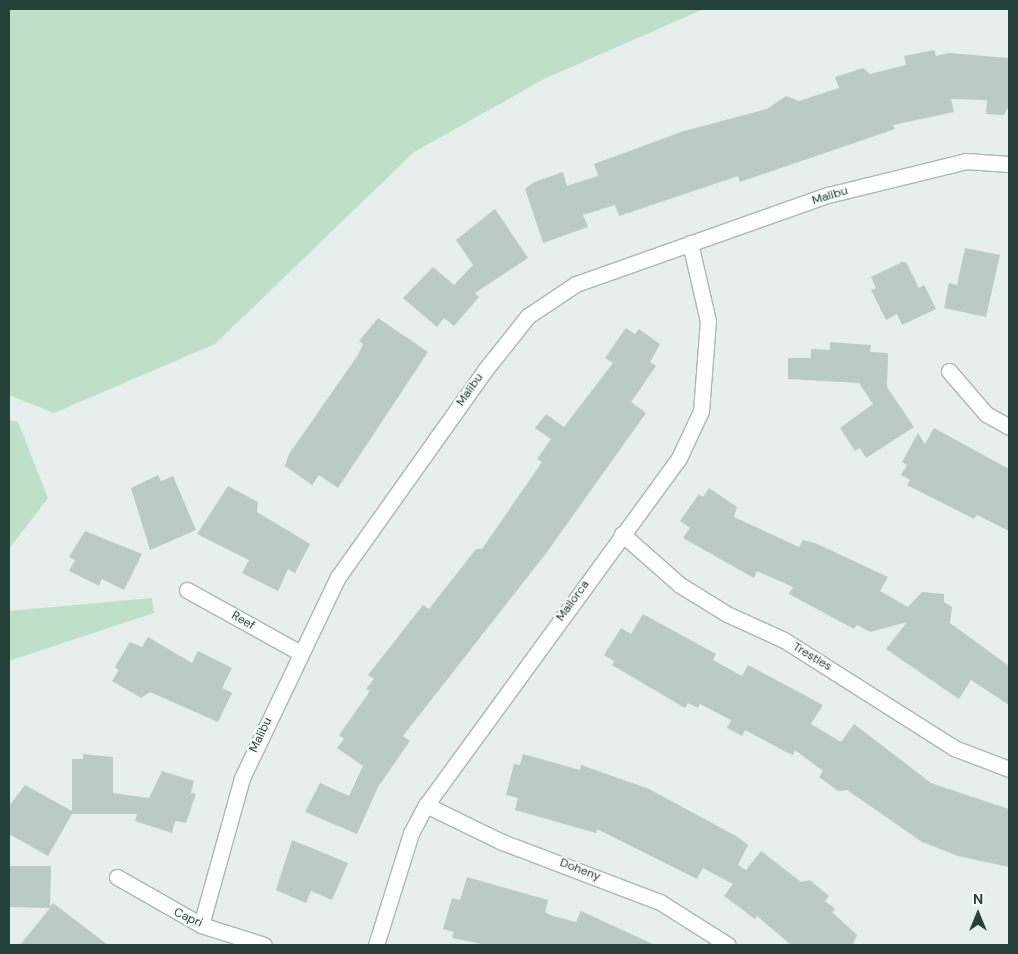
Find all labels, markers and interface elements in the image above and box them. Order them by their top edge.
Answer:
street label: Malibu [810,184,850,208]
street label: Malibu [454,371,486,409]
street label: Mallorca [553,578,593,624]
street label: Reef [229,609,257,633]
street label: Trestles [790,640,834,674]
street label: Malibu [247,715,275,755]
street label: Doheny [558,856,602,884]
north arrow [953,889,1003,939]
text: N [973,890,983,908]
street label: Capri [171,905,205,931]

